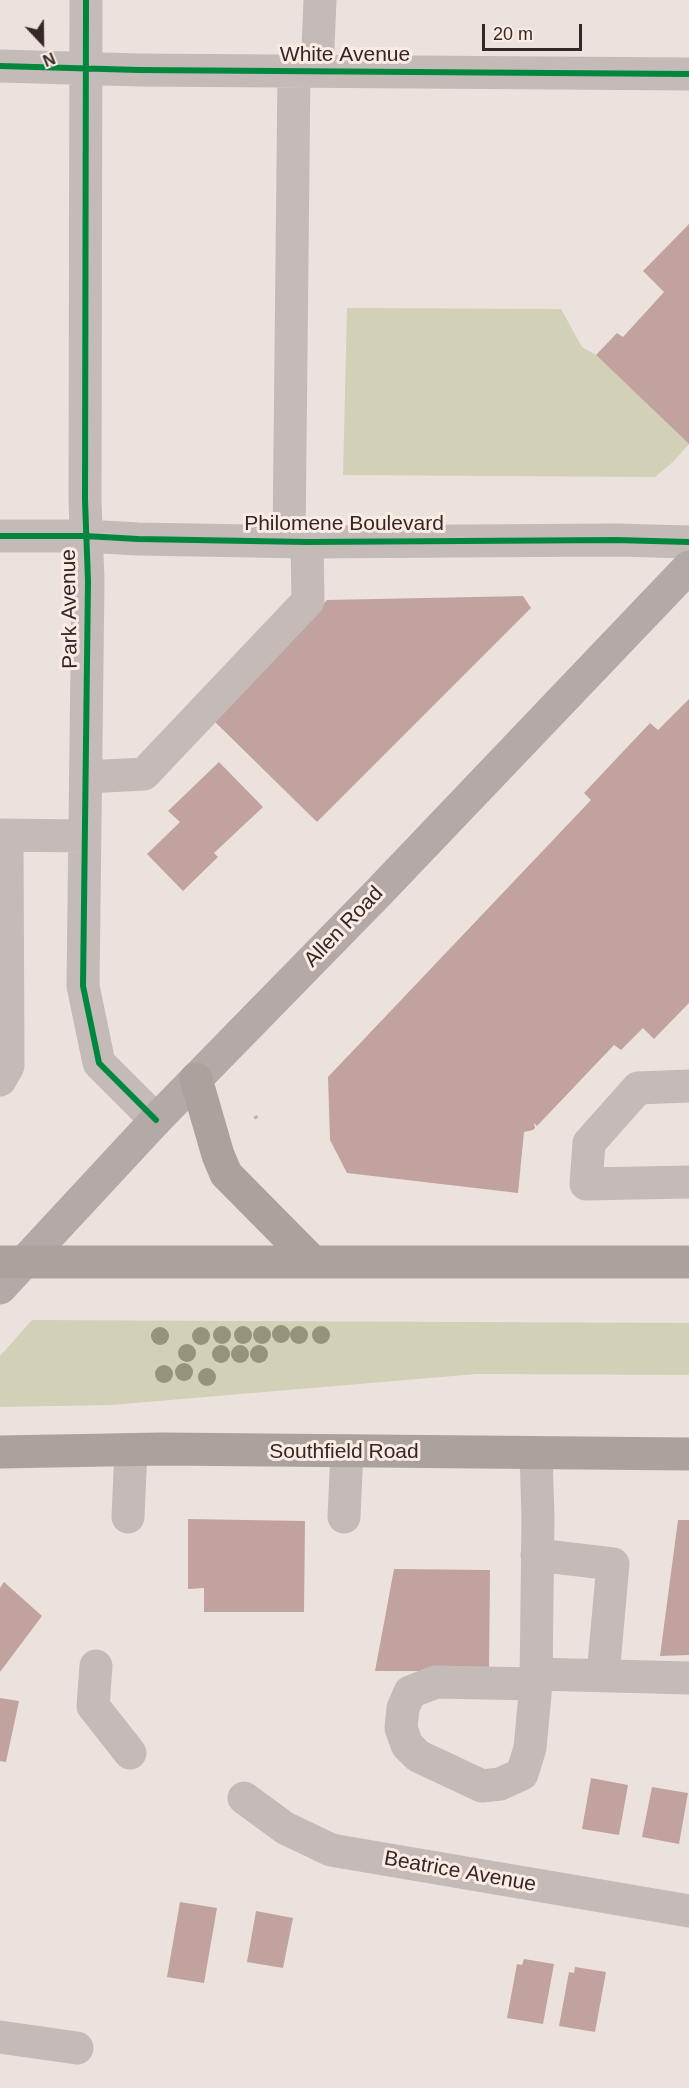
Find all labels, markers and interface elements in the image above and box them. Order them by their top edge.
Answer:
north arrow [12,12,72,72]
scale bar [485,12,586,50]
text: 20 m [493,24,533,44]
street label: White Avenue [280,42,410,68]
text: N [40,49,57,69]
street label: Philomene Boulevard [244,511,444,537]
street label: Park Avenue [56,549,84,669]
street label: Allen Road [299,881,389,973]
street label: Southfield Road [269,1439,419,1465]
street label: Beatrice Avenue [382,1846,538,1898]

